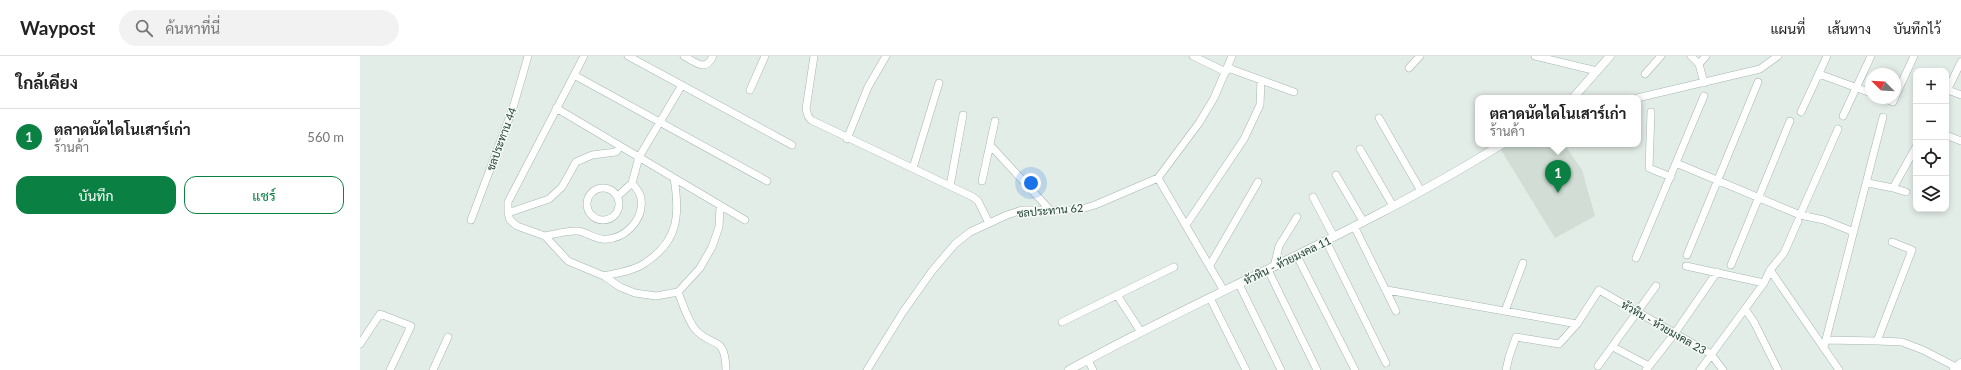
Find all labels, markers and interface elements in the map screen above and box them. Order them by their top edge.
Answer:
search box [119,10,399,46]
text: Waypost [20,16,95,39]
icon: search [133,17,155,39]
text: ค้นหาที่นี่ [165,19,220,37]
text: แผนที่ [1770,20,1805,37]
text: เส้นทาง [1827,20,1871,37]
text: บันทึกไว้ [1893,20,1941,37]
north arrow [1865,68,1901,104]
map controls [1913,68,1949,212]
button: + [1913,68,1949,104]
text: ใกล้เคียง [16,72,78,93]
popup [1475,95,1641,147]
text: ตลาดนัดไดโนเสาร์เก่า [1490,104,1626,122]
button: − [1913,104,1949,140]
street label: ชลประทาน 44 [484,105,519,173]
text: ตลาดนัดไดโนเสาร์เก่า [54,120,191,138]
text: ร้านค้า [1490,123,1525,139]
text: 1 [25,129,33,145]
text: 560 m [307,129,344,145]
text: ร้านค้า [54,139,89,155]
button: locate [1913,140,1949,176]
pin: 1 [1545,160,1571,193]
your location [1021,173,1041,193]
button: บันทึก [16,176,176,214]
button: แชร์ [184,176,344,214]
button: layers [1913,176,1949,212]
street label: ชลประทาน 62 [1016,201,1084,219]
street label: หัวหิน - ห้วยมงคล 11 [1241,233,1333,287]
street label: หัวหิน - ห้วยมงคล 23 [1619,297,1709,357]

